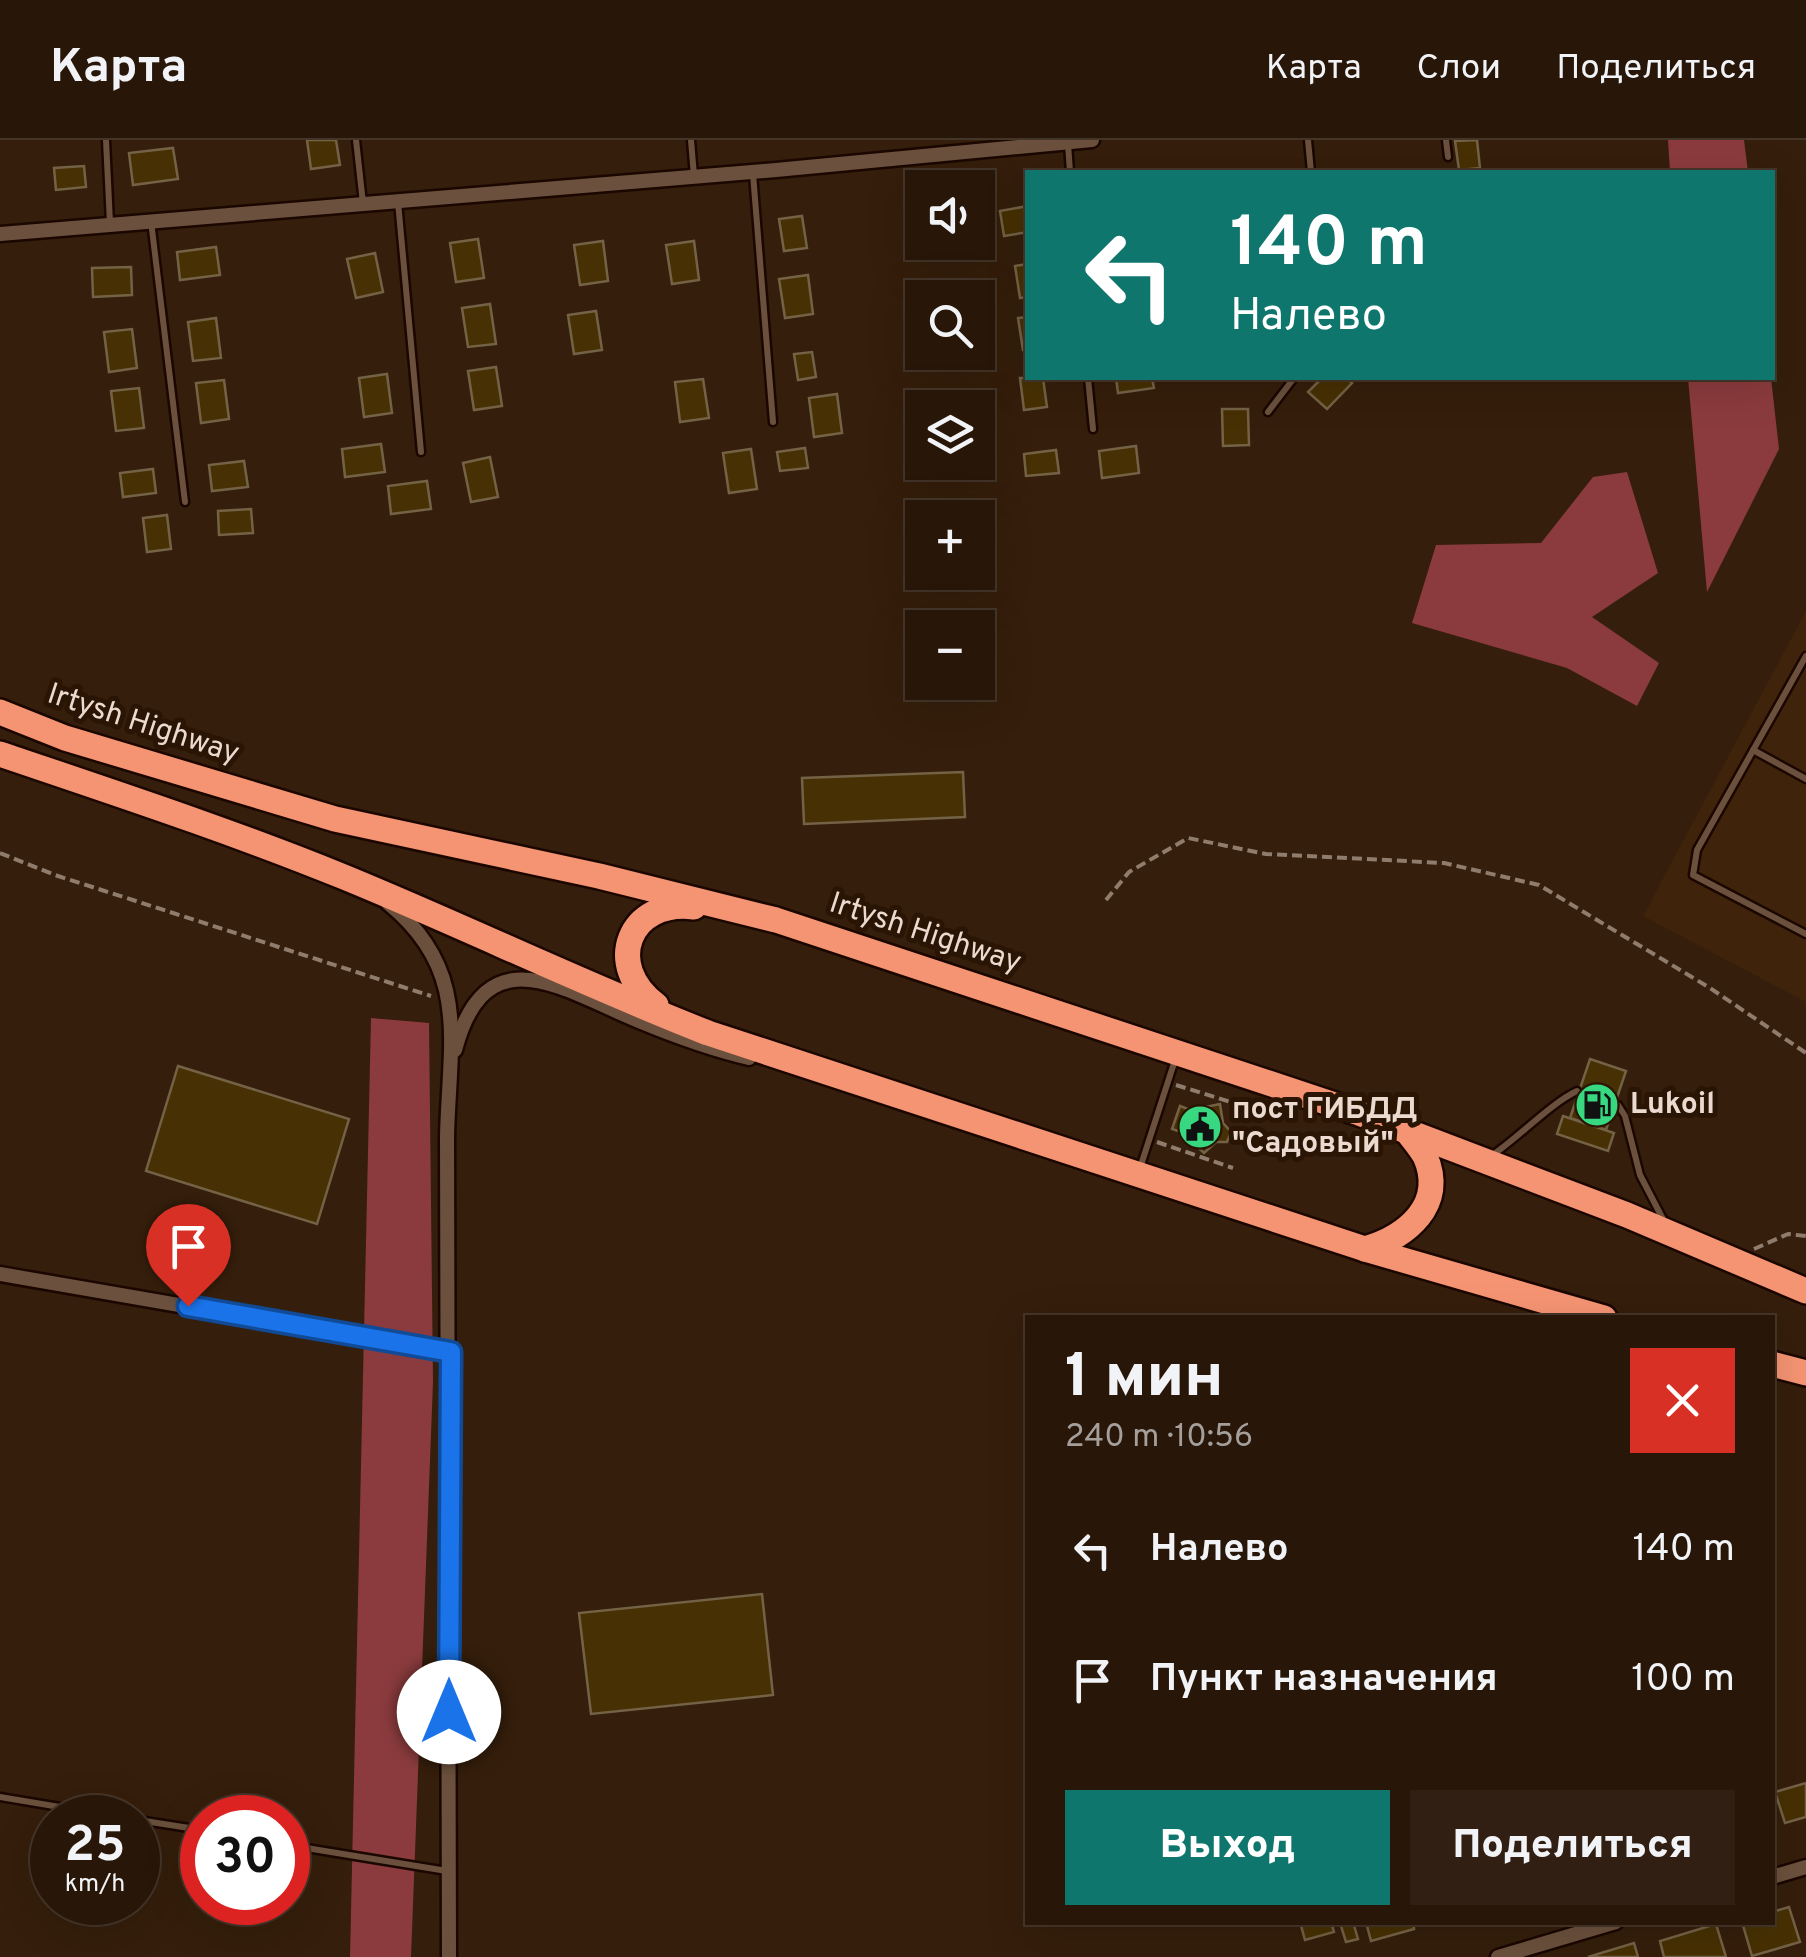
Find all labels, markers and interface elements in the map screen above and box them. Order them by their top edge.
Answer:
text: Карта [50,39,187,99]
text: Карта [1266,47,1362,91]
text: Слои [1417,47,1501,91]
text: Поделиться [1556,47,1756,91]
map controls [905,170,995,700]
button: sound [905,170,995,260]
text: 140 m [1230,202,1428,291]
icon: left [1065,210,1195,340]
button: search [905,280,995,370]
text: Налево [1230,289,1387,346]
button: layers [905,390,995,480]
button: + [905,500,995,590]
button: − [905,610,995,700]
street label: Irtysh Highway [42,677,244,773]
street label: Irtysh Highway [824,886,1026,982]
fuel station icon: Lukoil [1574,1082,1620,1128]
place label: Lukoil [1630,1087,1715,1124]
place label: пост ГИБДД "Садовый" [1232,1092,1417,1163]
public building icon: пост ГИБДД "Садовый" [1177,1104,1223,1150]
pin [146,1204,231,1307]
icon: arrive [161,1219,216,1274]
text: 1 мин [1065,1342,1223,1418]
button: close [1630,1348,1735,1453]
text: 240 m · 10:56 [1065,1418,1253,1458]
icon: left [1065,1523,1120,1578]
text: Налево [1150,1526,1289,1575]
text: 140 m [1632,1526,1735,1575]
icon: arrive [1065,1653,1120,1708]
text: Пункт назначения [1150,1656,1498,1705]
text: 100 m [1631,1656,1735,1705]
position arrow [397,1660,501,1764]
button: Выход [1065,1790,1390,1905]
button: Поделиться [1410,1790,1735,1905]
speed limit sign: 30 [180,1795,310,1925]
text: 25 [64,1816,126,1879]
text: km/h [65,1869,125,1901]

